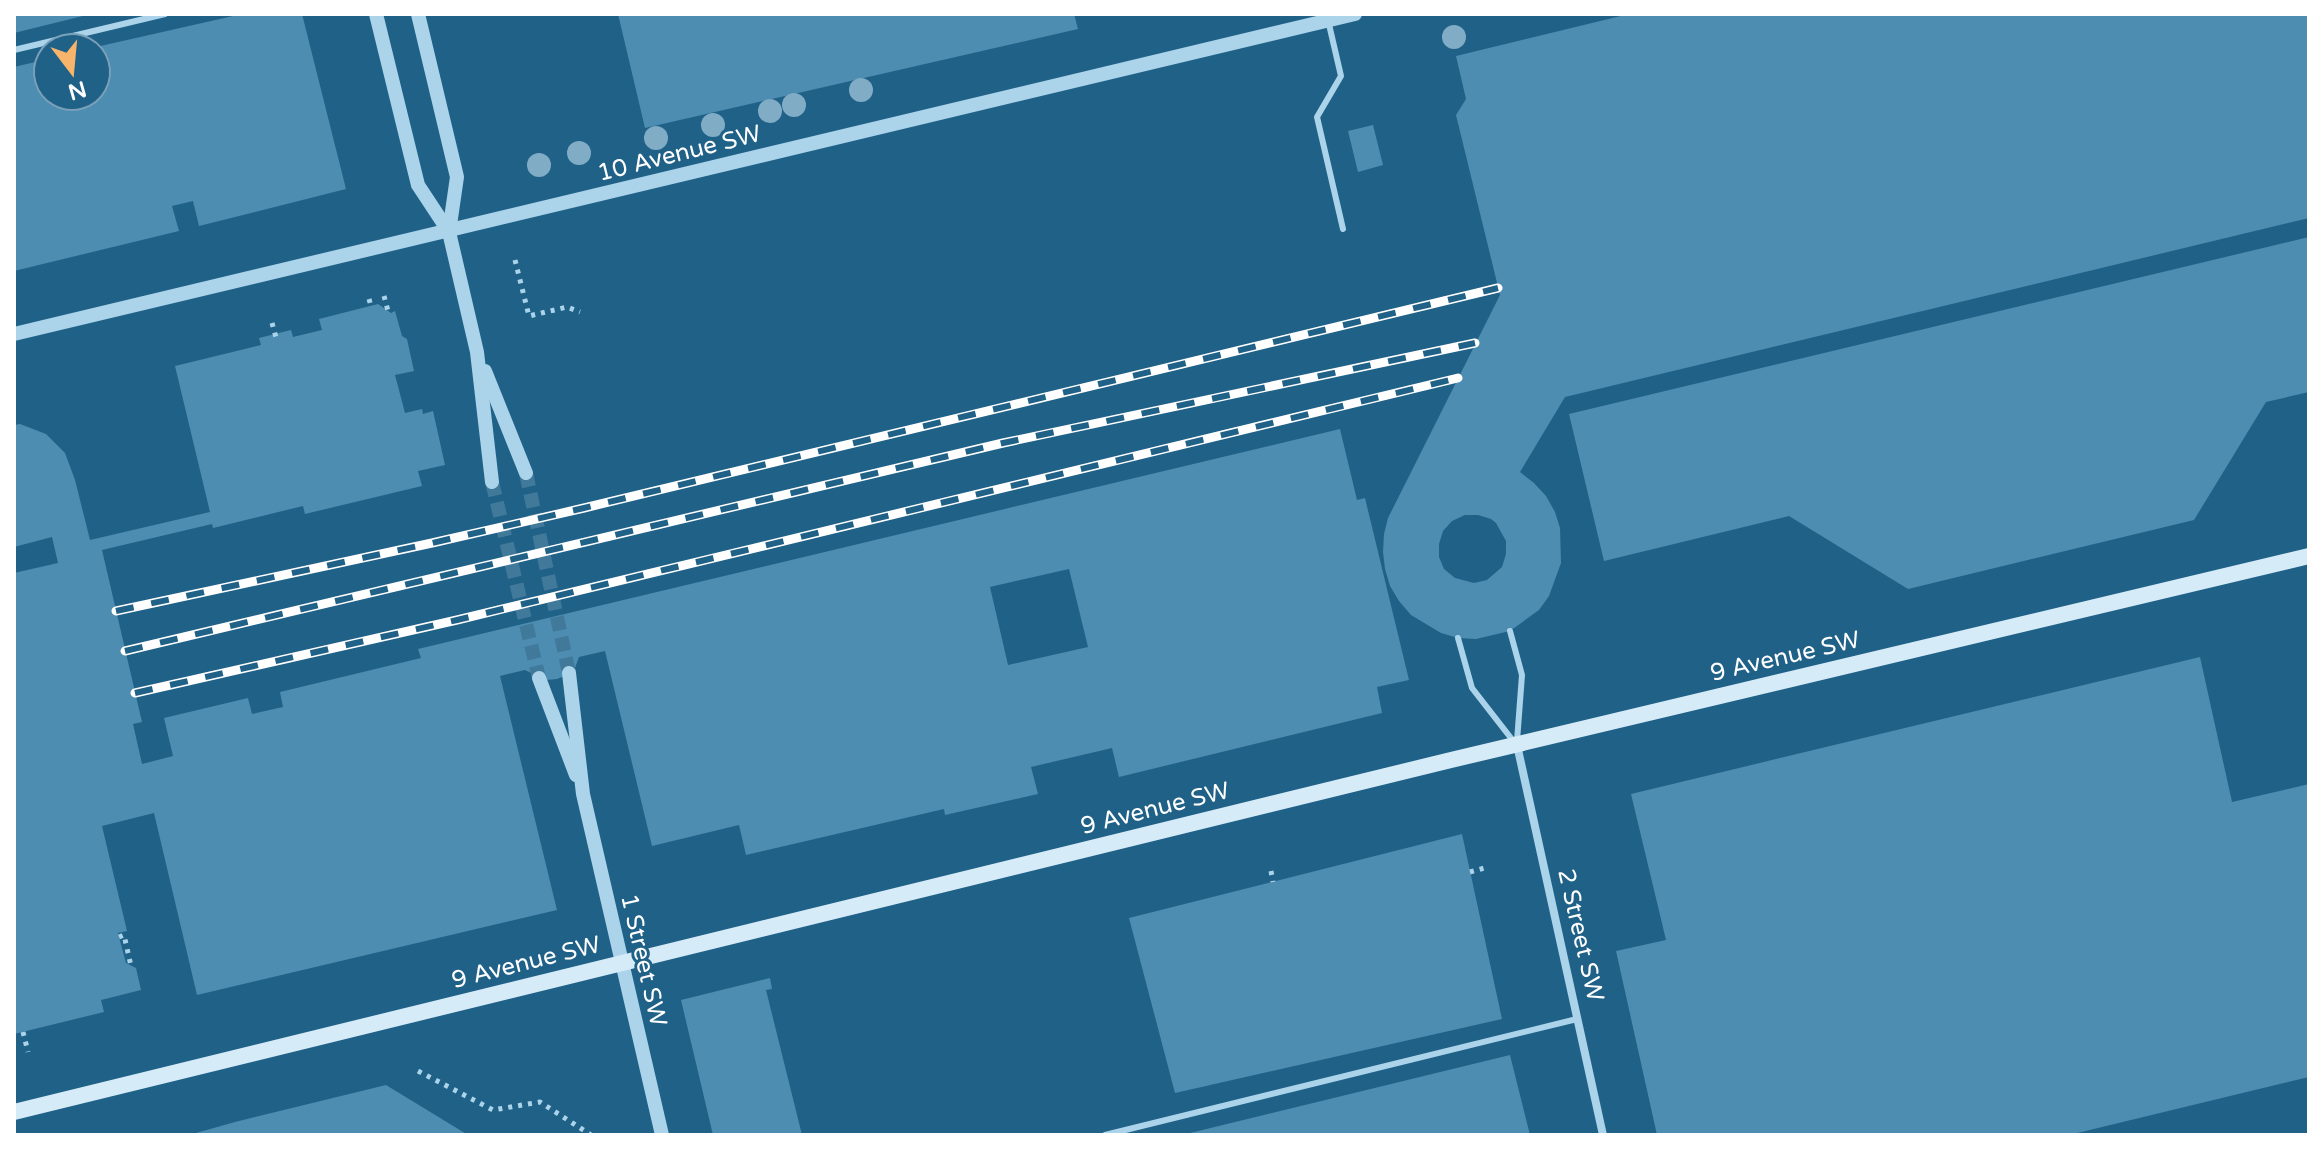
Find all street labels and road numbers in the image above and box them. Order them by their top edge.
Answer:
street label: 10 Avenue SW [594,119,764,188]
street label: 9 Avenue SW [1708,625,1863,688]
street label: 9 Avenue SW [1078,776,1233,841]
street label: 2 Street SW [1551,866,1610,1004]
street label: 1 Street SW [614,891,673,1029]
street label: 9 Avenue SW [449,930,604,995]

